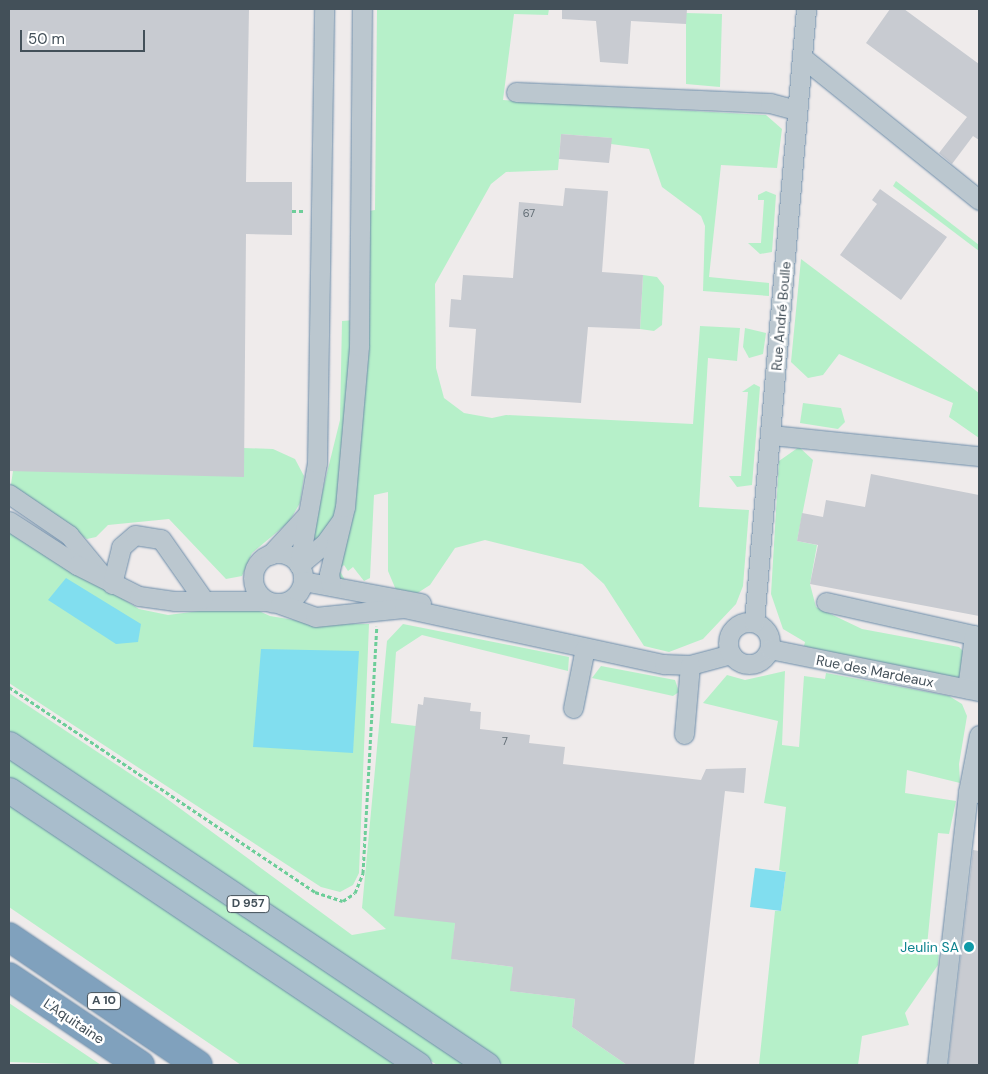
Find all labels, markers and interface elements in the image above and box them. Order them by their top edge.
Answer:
scale bar [22,20,148,52]
text: 50 m [28,29,65,49]
house number: 67 [523,206,535,220]
street label: Rue André Boulle [768,261,794,371]
street label: Rue des Mardeaux [815,651,935,691]
house number: 7 [502,734,508,748]
road number: D 957 [226,894,270,914]
place label: Jeulin SA [900,939,959,955]
marker: Jeulin SA [963,941,975,953]
road number: A 10 [86,991,122,1010]
street label: L'Aquitaine [41,995,107,1047]

